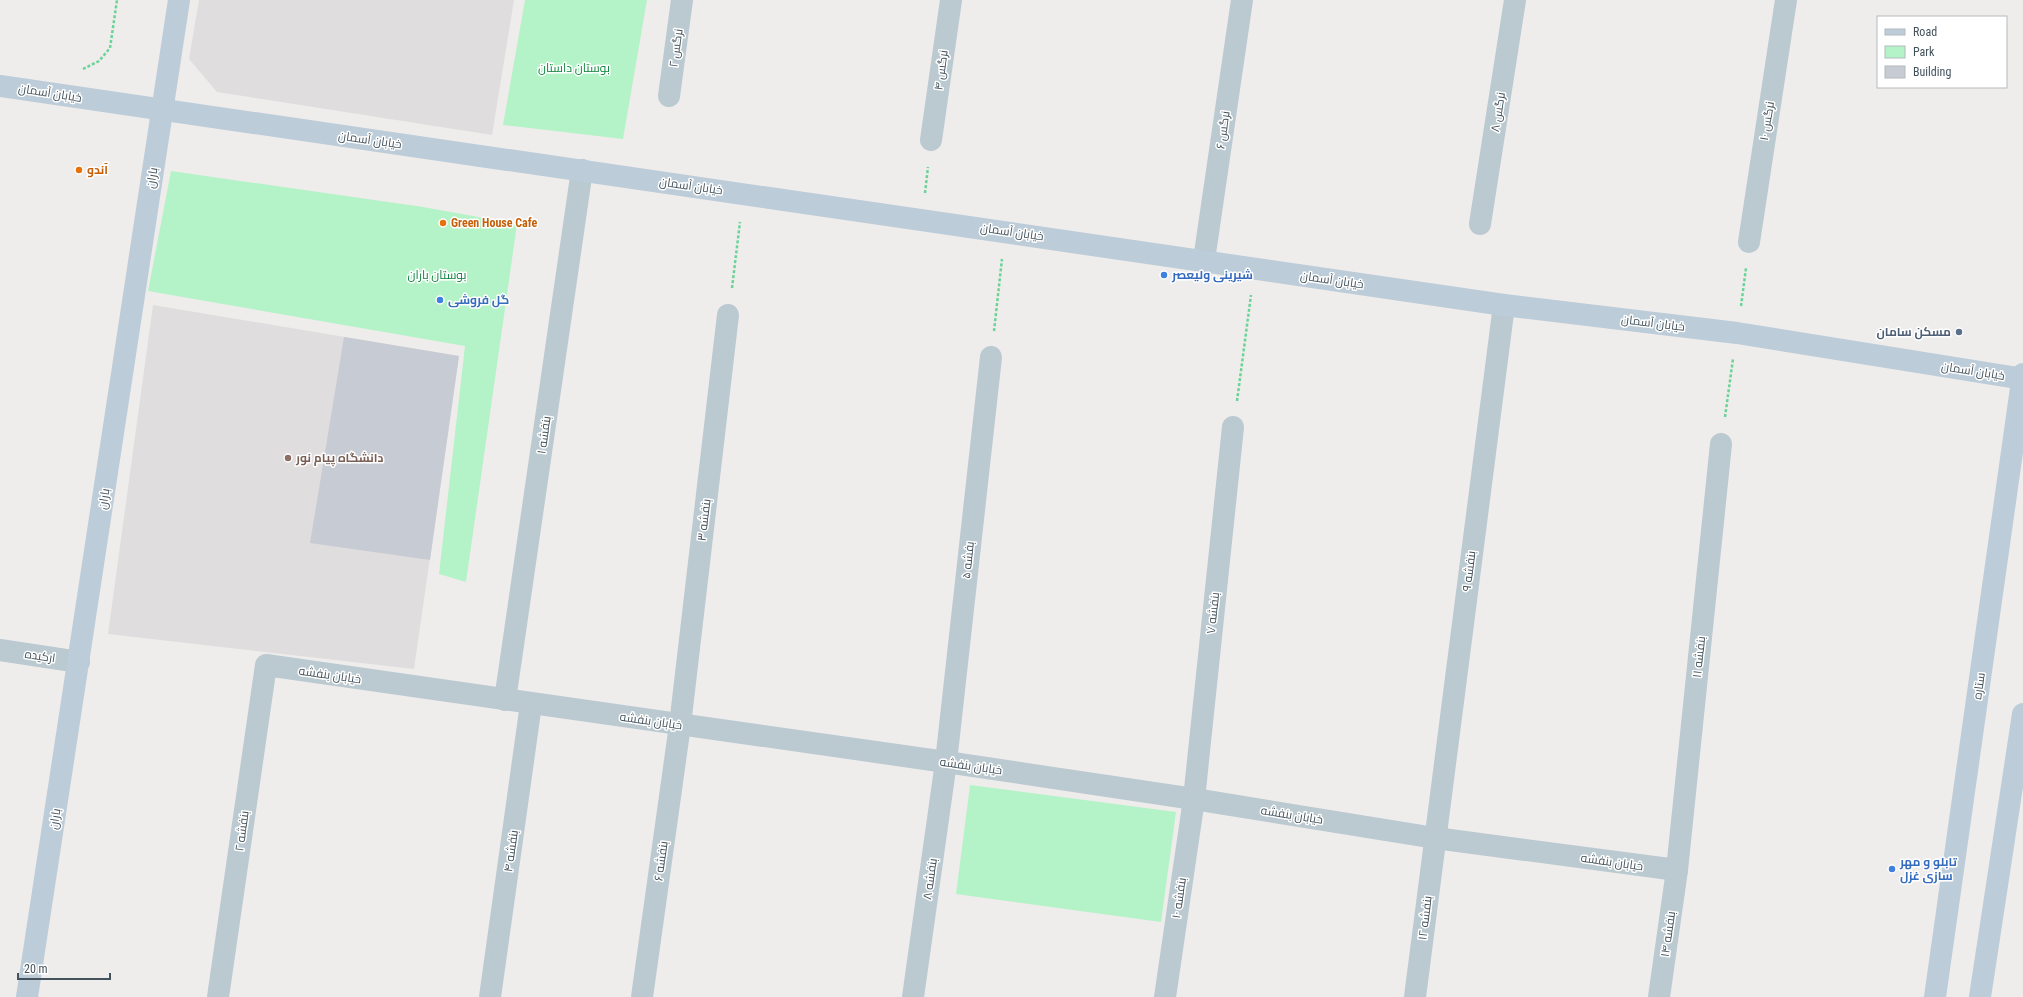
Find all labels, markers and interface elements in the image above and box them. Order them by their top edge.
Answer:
legend [1877,16,2007,88]
text: Road [1913,25,1937,39]
street label: نرگس ۲ [666,28,686,68]
text: Park [1913,45,1935,59]
street label: نرگس ۴ [931,49,951,91]
park label: بوستان داستان [538,61,610,75]
text: Building [1913,65,1951,79]
street label: خیابان آسمان [17,81,83,105]
street label: نرگس ۸ [1488,91,1508,133]
street label: نرگس ۱۰ [1757,100,1777,142]
street label: نرگس ۶ [1213,110,1233,150]
street label: خیابان آسمان [337,129,403,151]
place label: آندو [87,163,108,178]
marker: آندو [74,165,84,175]
street label: باران [143,166,161,190]
street label: خیابان آسمان [658,175,724,197]
place label: Green House Cafe [451,216,538,230]
marker: Green House Cafe [438,218,448,228]
street label: خیابان آسمان [979,221,1045,243]
park label: بوستان باران [408,268,467,282]
place label: شیرینی ولیعصر [1171,268,1253,283]
street label: خیابان آسمان [1299,269,1365,291]
marker: شیرینی ولیعصر [1159,270,1169,280]
place label: گل فروشی [448,293,509,308]
marker: گل فروشی [435,295,445,305]
street label: خیابان آسمان [1620,312,1686,334]
place label: مسکن سامان [1876,325,1951,340]
marker: مسکن سامان [1954,327,1964,337]
street label: خیابان آسمان [1940,359,2006,383]
street label: بنفشه ۱ [534,415,554,455]
place label: دانشگاه پیام نور [295,451,384,467]
marker: دانشگاه پیام نور [283,453,293,463]
street label: باران [95,487,113,511]
street label: بنفشه ۳ [694,498,714,542]
street label: بفشه ۵ [959,541,977,579]
street label: بنفشه ۹ [1460,550,1478,592]
street label: بنفشه ۷ [1204,591,1222,635]
street label: بنفشه ۱۱ [1690,635,1708,679]
street label: ارکیده [24,647,56,665]
street label: خیابان بنفشه [298,664,362,686]
street label: ستاره [1970,672,1988,700]
street label: خیابان بنفشه [619,710,683,732]
street label: خیابان بنفشه [939,755,1003,777]
street label: خیابان بنفشه [1260,803,1324,827]
street label: باران [46,807,64,831]
street label: بنفشه ۲ [232,810,252,852]
street label: بنفشه ۴ [501,829,521,873]
street label: بنفشه ۶ [651,840,671,882]
street label: خیابان بنفشه [1580,851,1644,873]
place label: تابلو و مهر سازی غزل [1899,855,1957,884]
street label: بنفشه ۸ [920,857,940,901]
marker: تابلو و مهر سازی غزل [1887,864,1897,874]
street label: بنفشه ۱۰ [1169,877,1189,919]
street label: بنفشه ۱۲ [1415,895,1435,941]
street label: بنفشه ۱۴ [1658,910,1678,958]
scale bar [18,955,110,981]
text: 20 m [24,962,48,976]

